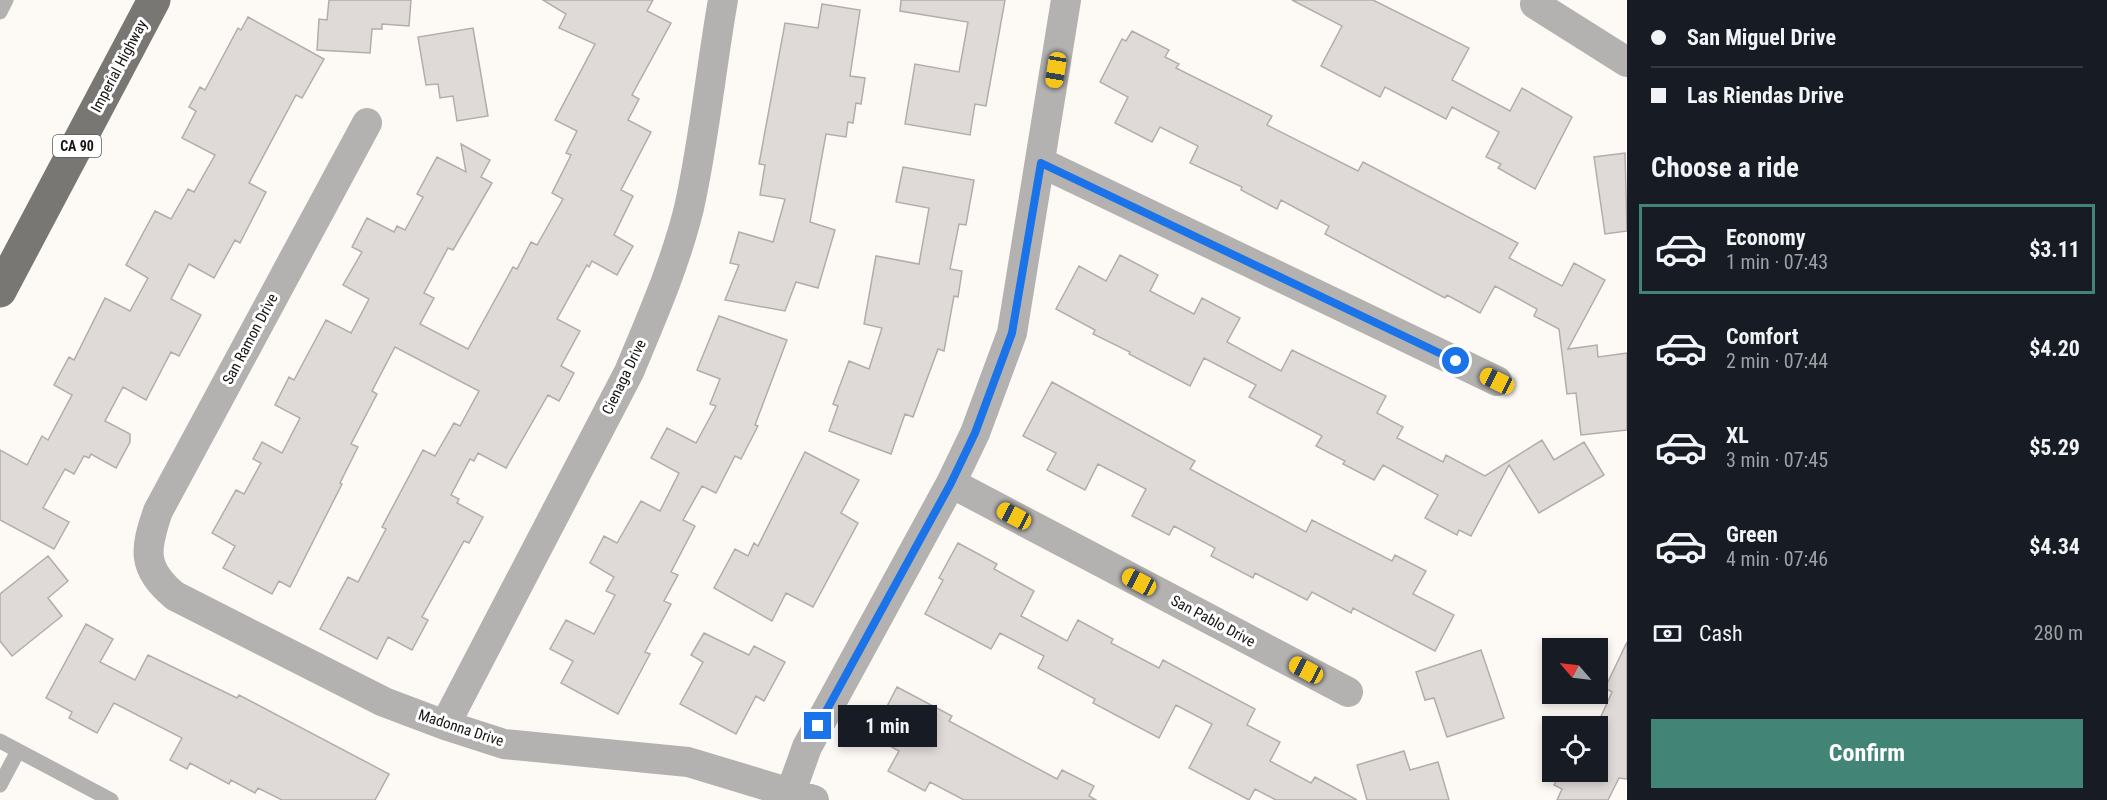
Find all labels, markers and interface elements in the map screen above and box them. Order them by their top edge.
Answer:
street label: Imperial Highway [87,17,151,115]
text: San Miguel Drive [1687,25,1836,50]
car [1044,51,1068,89]
text: Las Riendas Drive [1687,83,1844,108]
road number: CA 90 [53,135,101,157]
text: Choose a ride [1651,152,1799,184]
icon: car [1654,222,1708,276]
text: Economy [1726,225,1806,250]
text: $3.11 [2029,237,2080,262]
text: 1 min · 07:43 [1726,250,1828,274]
street label: San Ramon Drive [219,291,281,387]
icon: car [1654,321,1708,375]
text: Comfort [1726,324,1799,349]
street label: Cienaga Drive [598,336,650,418]
text: $4.20 [2029,336,2080,361]
route start [1442,347,1469,374]
text: 2 min · 07:44 [1726,349,1828,373]
car [1477,365,1517,397]
icon: car [1654,420,1708,474]
text: XL [1726,423,1749,448]
text: $5.29 [2029,435,2080,460]
text: 3 min · 07:45 [1726,448,1828,472]
car [994,500,1034,532]
icon: car [1654,519,1708,573]
text: Green [1726,522,1778,547]
text: $4.34 [2029,534,2080,559]
text: 4 min · 07:46 [1726,547,1828,571]
car [1119,566,1159,598]
street label: San Pablo Drive [1168,591,1258,651]
icon: cash [1651,617,1684,650]
text: Cash [1699,621,1743,646]
text: 280 m [2034,621,2083,645]
north arrow [1542,638,1608,704]
map controls [1542,638,1608,782]
car [1286,654,1326,686]
callout: 1 min [839,705,938,747]
street label: Madonna Drive [416,706,506,750]
route end [804,712,831,739]
text: 1 min [865,714,910,738]
button: locate [1542,716,1608,782]
button: Confirm [1651,719,2083,788]

